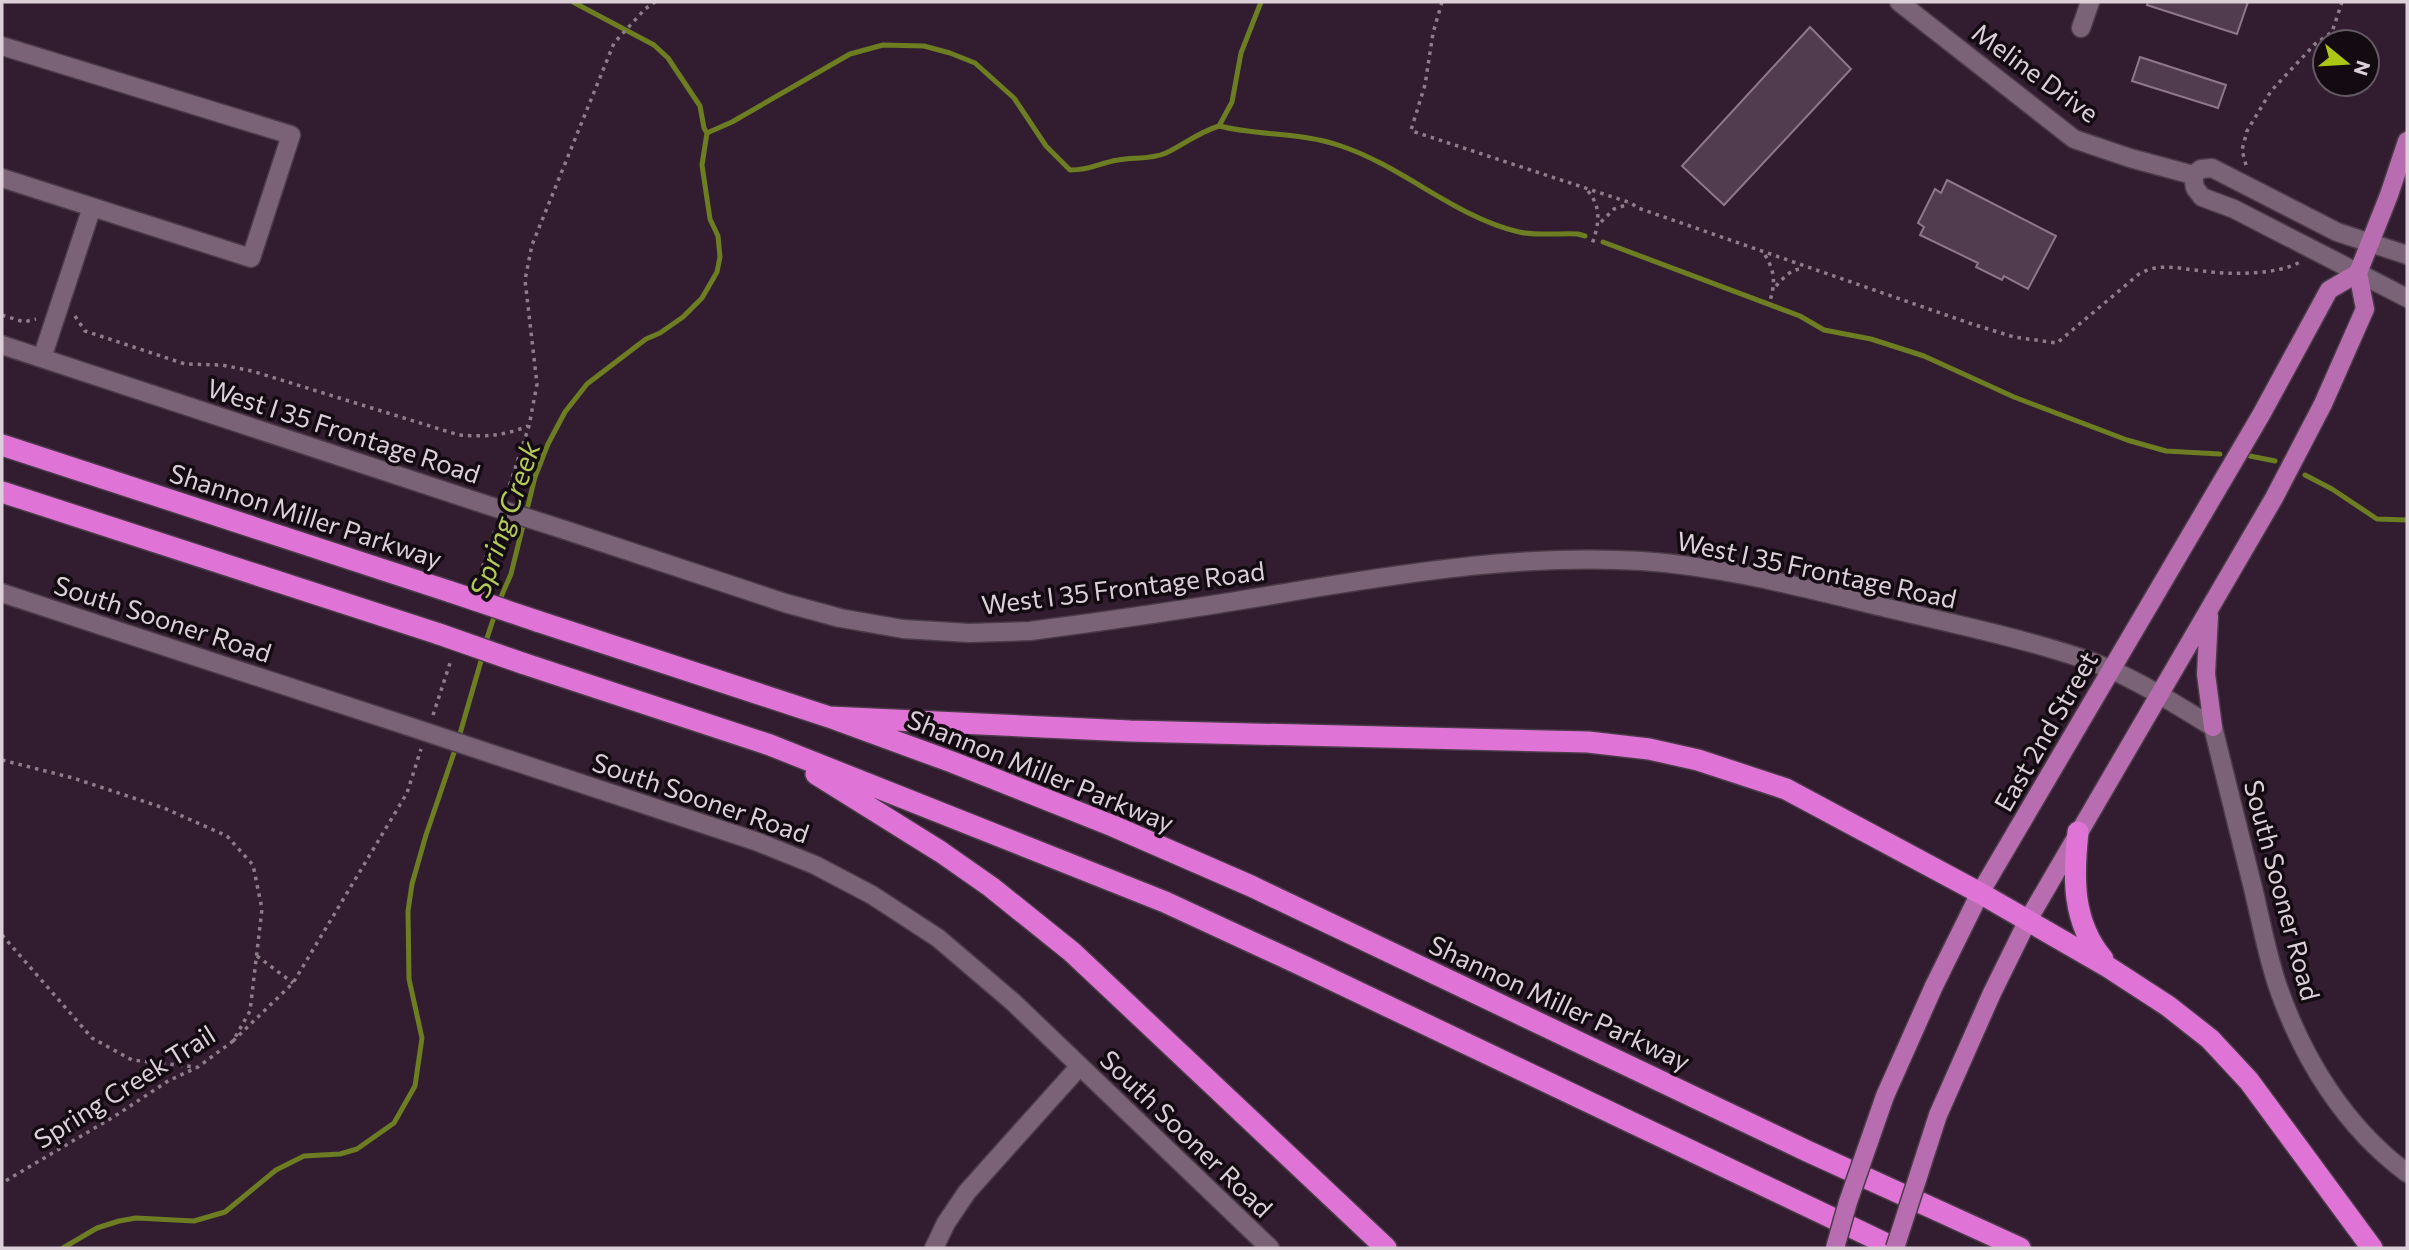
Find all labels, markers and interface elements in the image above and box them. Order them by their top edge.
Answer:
street label: Meline Drive [1967,16,2105,128]
north arrow [2311,28,2381,98]
text: N [2350,58,2376,79]
street label: West I 35 Frontage Road [204,371,484,489]
water label: Spring Creek [461,436,547,601]
street label: Shannon Miller Parkway [166,456,446,574]
street label: West I 35 Frontage Road [1674,524,1960,614]
street label: West I 35 Frontage Road [980,554,1266,620]
street label: South Sooner Road [50,568,276,668]
street label: East 2nd Street [1987,646,2103,816]
street label: Shannon Miller Parkway [903,702,1179,838]
street label: South Sooner Road [589,745,813,849]
street label: South Sooner Road [2239,776,2327,1004]
street label: Shannon Miller Parkway [1425,928,1695,1076]
street label: Spring Creek Trail [28,1018,220,1154]
street label: South Sooner Road [1095,1043,1279,1223]

